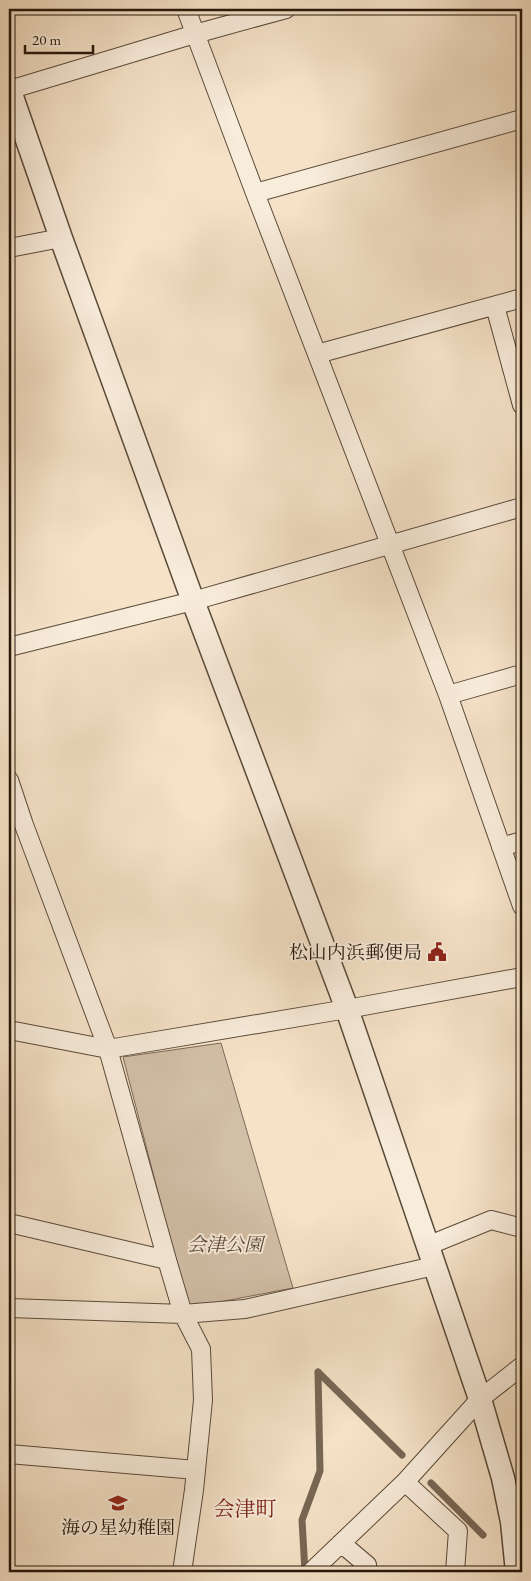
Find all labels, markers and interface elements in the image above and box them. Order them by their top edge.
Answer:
scale bar [25,22,92,54]
text: 20 m [32,30,61,49]
place label: 松山内浜郵便局 [289,940,422,965]
public building icon: 松山内浜郵便局 [426,941,448,963]
park label: 会津公園 [187,1232,266,1257]
school or university icon: 海の星幼稚園 [107,1492,129,1514]
district label: 会津町 [214,1495,277,1522]
place label: 海の星幼稚園 [61,1515,175,1540]

